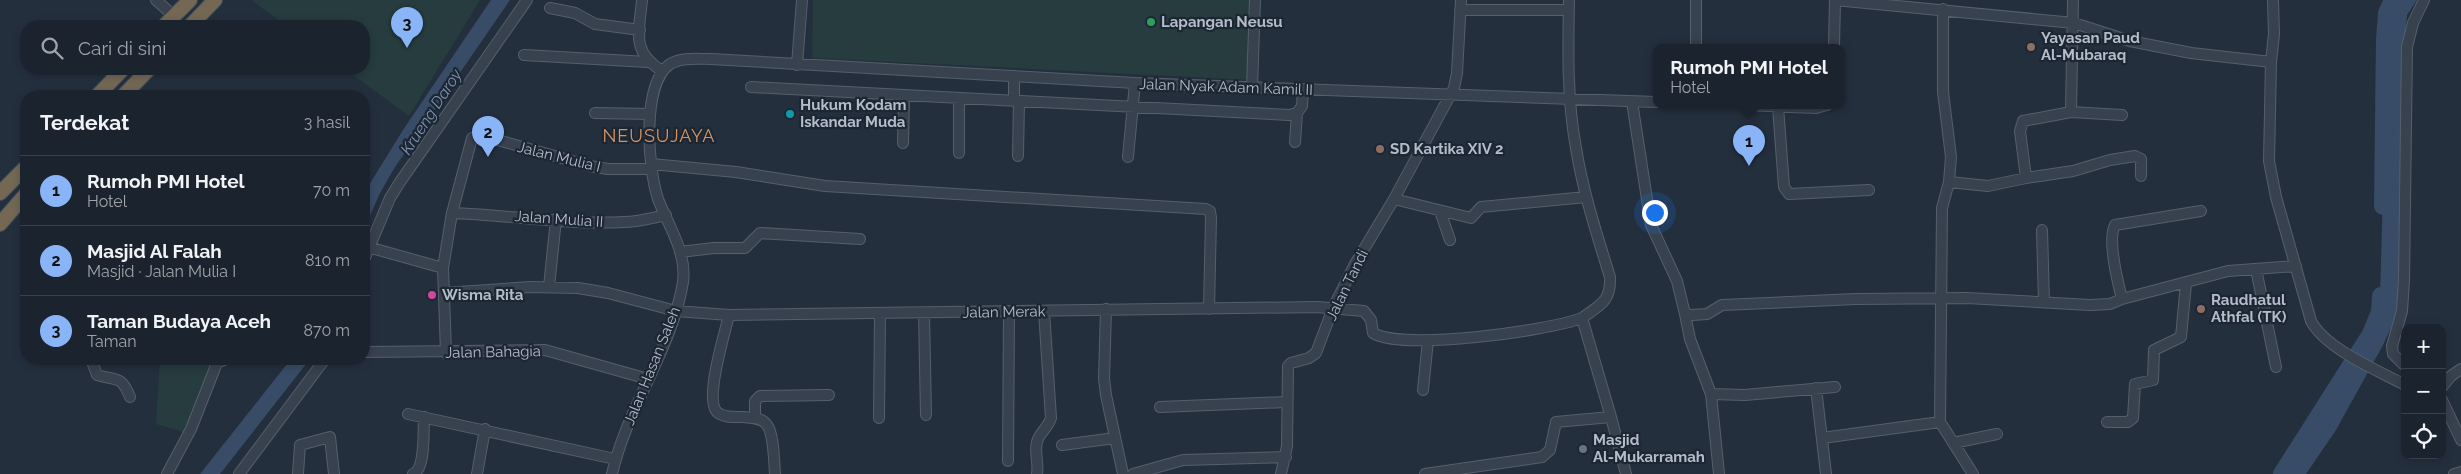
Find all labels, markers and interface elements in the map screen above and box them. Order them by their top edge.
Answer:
pin: 3 [391,7,423,48]
place label: Lapangan Neusu [1161,13,1283,31]
marker: Lapangan Neusu [1145,16,1157,28]
search box [20,20,370,75]
place label: Yayasan Paud Al-Mubaraq [2041,29,2140,64]
icon: search [38,34,66,62]
text: Cari di sini [78,37,166,59]
marker: Yayasan Paud Al-Mubaraq [2025,41,2037,53]
popup [1653,44,1845,109]
text: Rumoh PMI Hotel [1670,56,1828,78]
water label: Krueng Daroy [396,65,466,158]
street label: Jalan Nyak Adam Kamil II [1139,75,1313,99]
text: Hotel [1670,78,1710,97]
place label: Hukum Kodam Iskandar Muda [800,96,907,131]
marker: Hukum Kodam Iskandar Muda [784,108,796,120]
text: Terdekat [40,110,129,135]
text: 3 hasil [304,113,350,132]
pin: 2 [472,116,504,157]
district label: NEUSUJAYA [602,125,716,146]
pin: 1 [1733,125,1765,166]
street label: Jalan Mulia I [515,138,603,176]
place label: SD Kartika XIV 2 [1390,140,1504,158]
marker: SD Kartika XIV 2 [1374,143,1386,155]
text: Rumoh PMI Hotel [87,170,245,192]
text: 1 [52,181,60,200]
text: 70 m [313,181,350,200]
text: Hotel [87,192,127,211]
your location [1642,200,1668,226]
street label: Jalan Mulia II [514,207,604,231]
text: Masjid Al Falah [87,240,222,262]
street label: Jalan Tandi [1322,247,1372,323]
text: 2 [51,251,61,270]
text: 810 m [305,251,350,270]
text: Masjid · Jalan Mulia I [87,262,236,281]
place label: Wisma Rita [442,286,524,304]
marker: Wisma Rita [426,289,438,301]
place label: Raudhatul Athfal (TK) [2211,291,2287,326]
street label: Jalan Merak [962,302,1046,322]
marker: Raudhatul Athfal (TK) [2195,303,2207,315]
street label: Jalan Hasan Saleh [620,304,684,428]
text: Taman Budaya Aceh [87,310,271,332]
text: 3 [52,321,60,340]
text: 870 m [303,321,350,340]
map controls [2401,324,2446,459]
button: + [2401,324,2446,369]
text: Taman [87,332,137,351]
street label: Jalan Bahagia [445,342,541,362]
button: − [2401,369,2446,414]
button: locate [2401,414,2446,459]
place label: Masjid Al-Mukarramah [1593,431,1705,466]
marker: Masjid Al-Mukarramah [1577,443,1589,455]

